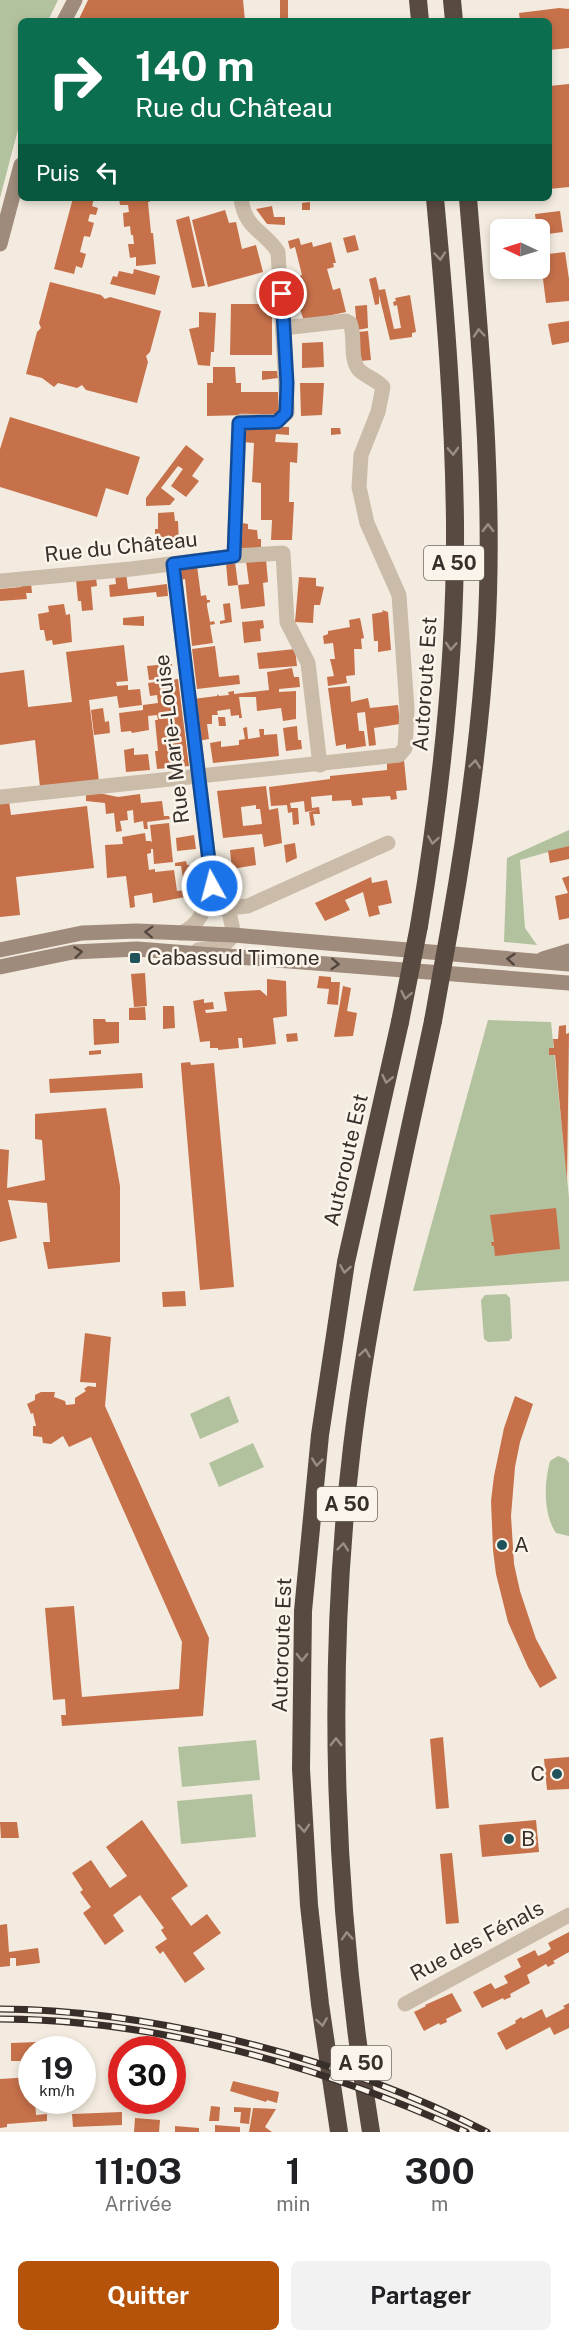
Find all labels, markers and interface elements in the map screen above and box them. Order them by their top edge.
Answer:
text: 140 m [135,41,255,90]
icon: right [36,42,114,120]
text: Rue du Château [135,91,333,123]
icon: left [91,156,124,189]
text: Puis [36,160,79,186]
north arrow [490,219,550,279]
map controls [490,219,550,279]
one-way arrow [434,252,447,261]
pin [256,268,307,319]
icon: arrive [265,277,298,310]
one-way arrow [473,329,486,338]
one-way arrow [447,446,459,455]
one-way arrow [482,523,494,532]
street label: Rue du Château [43,526,199,567]
road number: A 50 [424,546,484,580]
street label: Autoroute Est [407,616,442,752]
one-way arrow [445,641,458,650]
street label: Rue Marie-Louise [149,653,194,825]
one-way arrow [468,760,481,769]
one-way arrow [428,835,440,844]
position arrow [180,854,244,918]
one-way arrow [144,925,153,938]
place label: Cabassud Timone [147,945,320,970]
one-way arrow [73,946,83,959]
marker: Cabassud Timone [128,951,142,965]
one-way arrow [506,953,515,966]
one-way arrow [331,957,340,970]
one-way arrow [400,990,413,1000]
one-way arrow [382,1074,395,1084]
street label: Autoroute Est [318,1091,373,1228]
one-way arrow [340,1265,352,1274]
one-way arrow [359,1349,371,1358]
one-way arrow [311,1458,324,1467]
road number: A 50 [317,1487,377,1521]
place label: A [514,1532,529,1557]
marker: A [495,1538,509,1552]
one-way arrow [337,1542,350,1551]
street label: Autoroute Est [267,1577,296,1713]
one-way arrow [296,1652,308,1661]
one-way arrow [330,1737,342,1746]
place label: C [531,1761,545,1786]
marker: C [550,1767,564,1781]
one-way arrow [298,1823,311,1832]
place label: B [521,1826,535,1851]
marker: B [502,1832,516,1846]
street label: Rue des Fénals [406,1895,548,1986]
one-way arrow [341,1932,354,1941]
one-way arrow [316,2017,328,2027]
speed limit sign: 30 [108,2036,186,2114]
road number: A 50 [331,2046,391,2080]
text: 19 [41,2050,73,2086]
text: km/h [39,2082,75,2099]
text: 11:03 [94,2150,182,2192]
text: 1 [286,2150,301,2192]
text: 300 [405,2150,475,2192]
text: Arrivée [104,2192,172,2216]
text: min [276,2192,310,2216]
text: m [431,2192,448,2216]
button: Quitter [18,2261,279,2330]
button: Partager [291,2261,551,2330]

